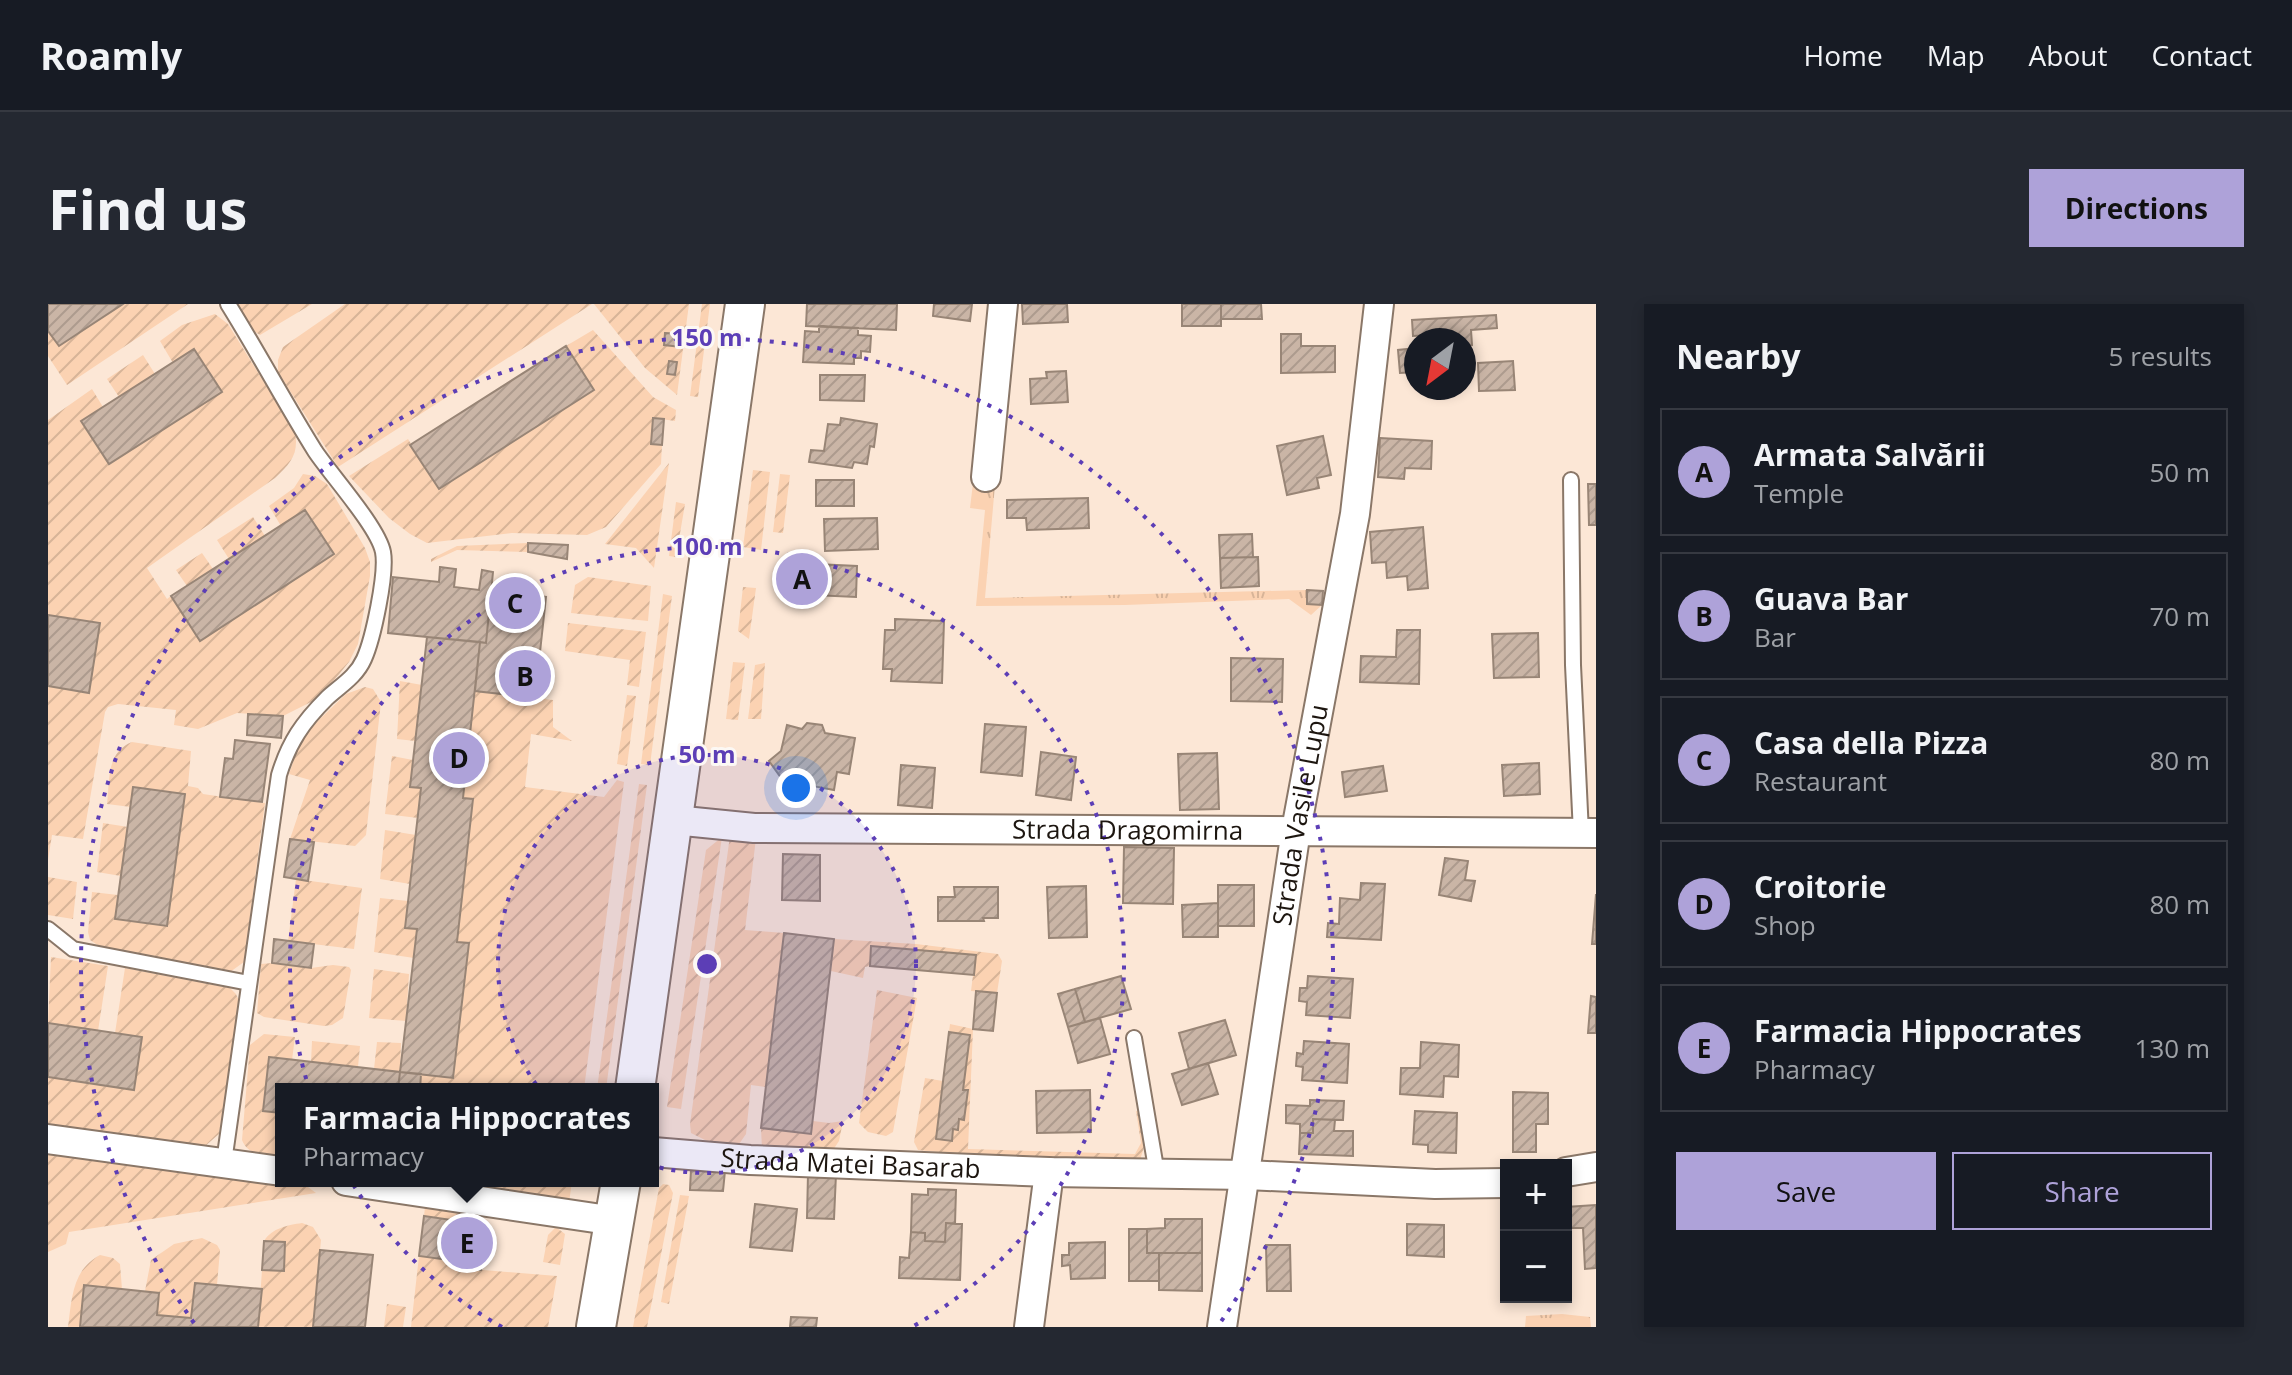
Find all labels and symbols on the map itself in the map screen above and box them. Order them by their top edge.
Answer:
text: 150 m [672,320,742,353]
north arrow [1404,328,1476,400]
text: 100 m [672,529,742,562]
pin: A [776,549,828,609]
pin: C [489,573,541,633]
pin: B [499,646,551,706]
street label: Strada Vasile Lupu [1263,701,1336,928]
pin: D [433,728,485,788]
text: 50 m [678,737,736,770]
your location [776,768,816,808]
street label: Strada Dragomirna [1012,811,1243,848]
centre of rings [693,950,721,978]
street label: Strada Matei Basarab [719,1139,981,1186]
pin: E [441,1213,493,1273]

